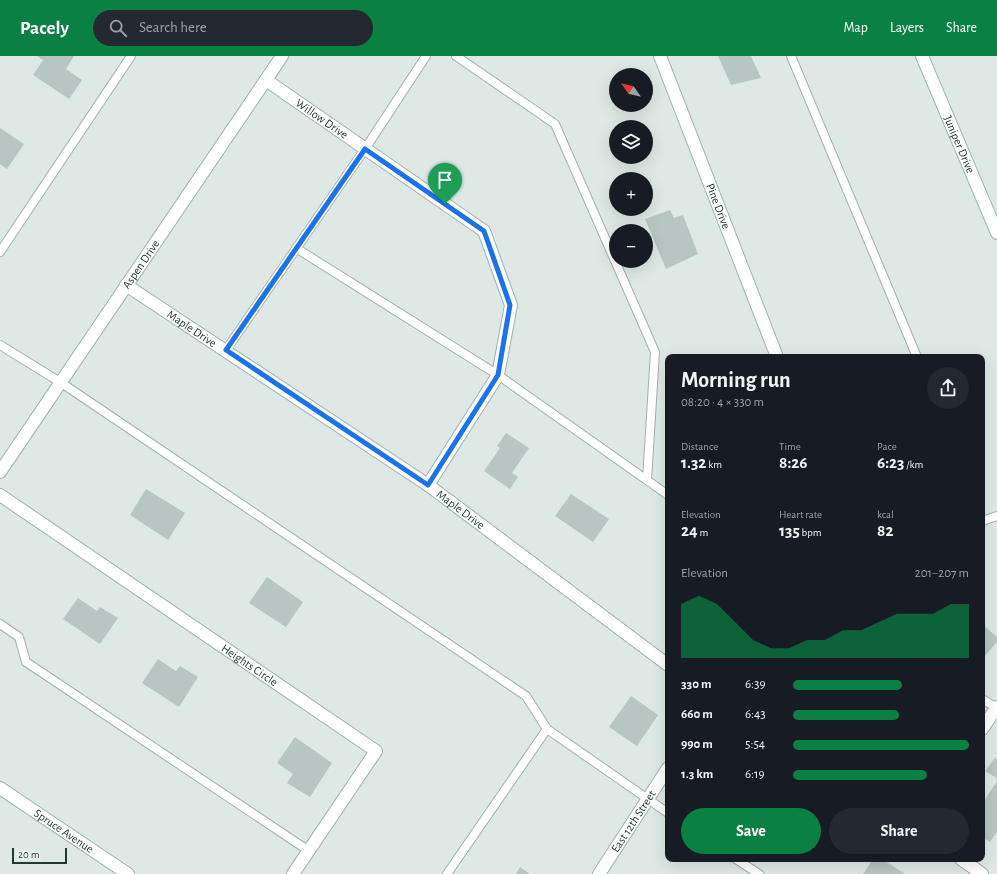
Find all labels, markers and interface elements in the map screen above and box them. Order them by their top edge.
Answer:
search box [93,10,373,46]
icon: search [107,17,129,39]
text: Pacely [20,19,69,38]
text: Search here [139,20,207,35]
text: Map [843,21,868,35]
text: Layers [890,21,924,35]
text: Share [946,21,977,35]
north arrow [609,68,653,112]
map controls [609,68,653,268]
street label: Willow Drive [294,97,350,141]
street label: Juniper Drive [942,114,977,175]
button: layers [609,120,653,164]
pin [428,163,462,204]
icon: arrive [434,169,456,191]
button: + [609,172,653,216]
street label: Pine Drive [704,182,733,231]
button: − [609,224,653,268]
street label: Aspen Drive [120,238,162,291]
street label: Maple Drive [165,308,219,349]
button: share [927,367,969,409]
text: Morning run [681,369,791,391]
text: 08:20 · 4 × 330 m [681,396,764,409]
text: Distance [681,441,718,452]
text: Time [779,441,801,452]
text: Pace [877,441,897,452]
text: 1.32 [681,454,706,471]
text: 8:26 [779,454,808,471]
text: 6:23 [877,454,904,471]
text: km [706,459,722,470]
text: /km [904,459,923,470]
street label: Maple Drive [434,488,487,531]
text: Elevation [681,509,721,520]
text: Heart rate [779,509,822,520]
text: kcal [877,509,894,520]
text: 24 [681,522,698,539]
text: 135 [779,522,800,539]
text: 82 [877,522,893,539]
text: m [698,527,708,538]
text: bpm [800,527,822,538]
text: Elevation [681,567,728,580]
text: 201–207 m [915,567,969,580]
street label: Heights Circle [219,642,280,688]
text: 330 m [681,678,711,691]
text: 6:39 [745,678,766,691]
text: 660 m [681,708,713,721]
text: 6:43 [745,708,766,721]
text: 990 m [681,738,713,751]
text: 5:54 [745,738,765,751]
text: 1.3 km [681,768,713,781]
text: 6:19 [745,768,765,781]
street label: East 12th Street [609,788,658,854]
street label: Spruce Avenue [32,807,96,855]
button: Save [681,808,821,854]
button: Share [829,808,969,854]
scale bar [12,846,67,865]
text: 20 m [18,849,39,860]

